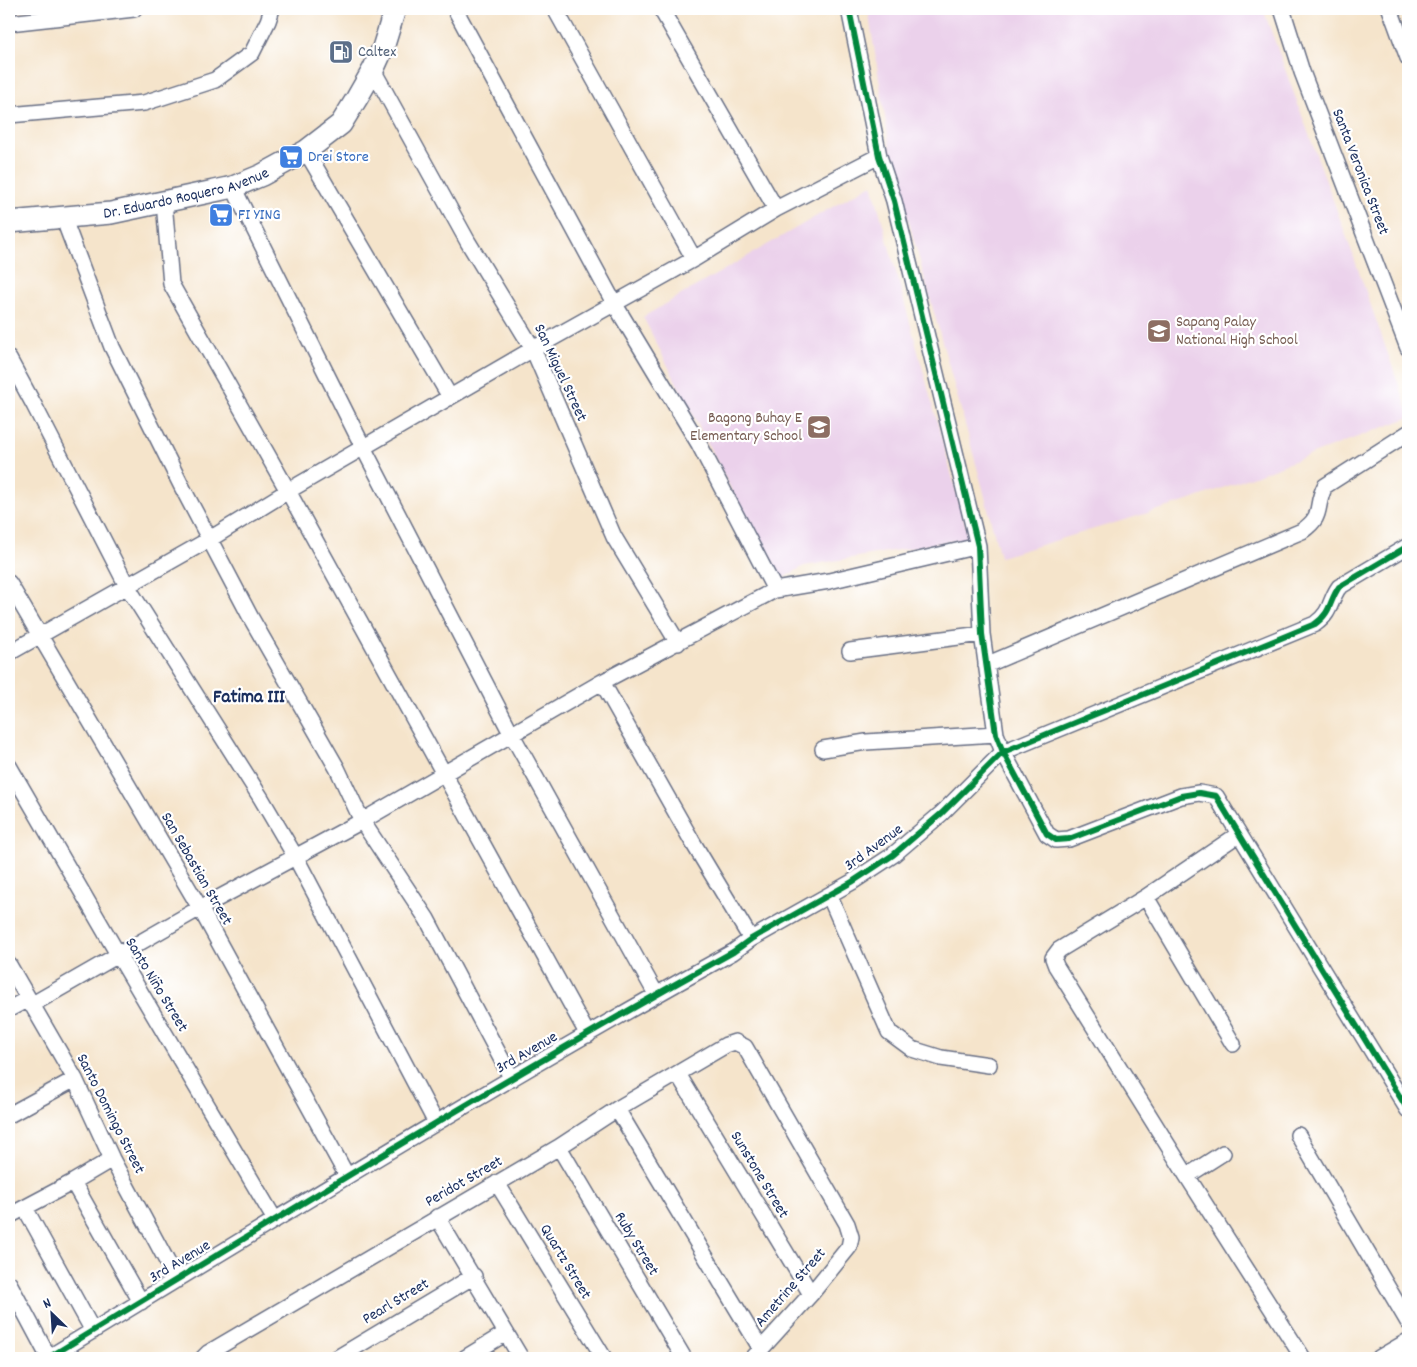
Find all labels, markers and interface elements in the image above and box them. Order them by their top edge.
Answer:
fuel station icon: Caltex [328,39,354,65]
place label: Caltex [358,41,396,64]
street label: Santa Veronica Street [1325,106,1395,239]
supermarket icon: Drei Store [278,144,304,170]
place label: Drei Store [308,146,369,169]
street label: Dr. Eduardo Roquero Avenue [102,162,273,225]
supermarket icon: FI YING [208,202,234,228]
place label: FI YING [238,204,281,227]
place label: Sapang Palay National High School [1176,311,1298,352]
school or university icon: Sapang Palay National High School [1146,318,1172,344]
street label: San Miguel Street [527,320,593,426]
place label: Bagong Buhay E Elementary School [690,407,803,448]
school or university icon: Bagong Buhay E Elementary School [806,414,832,440]
district label: Fatima III [213,685,285,712]
street label: San Sebastian Street [154,808,238,930]
street label: 3rd Avenue [840,819,908,877]
street label: Santo Niño Street [119,933,193,1037]
street label: 3rd Avenue [492,1026,562,1080]
street label: Santo Domingo Street [70,1050,150,1178]
street label: Sunstone Street [724,1127,794,1223]
street label: Peridot Street [421,1150,507,1214]
street label: Ruby Street [608,1208,664,1280]
street label: Quartz Street [533,1220,597,1304]
street label: 3rd Avenue [145,1235,215,1289]
street label: Ametrine Street [750,1243,832,1333]
street label: Pearl Street [358,1273,434,1331]
north arrow [28,1290,78,1340]
text: N [40,1293,55,1315]

